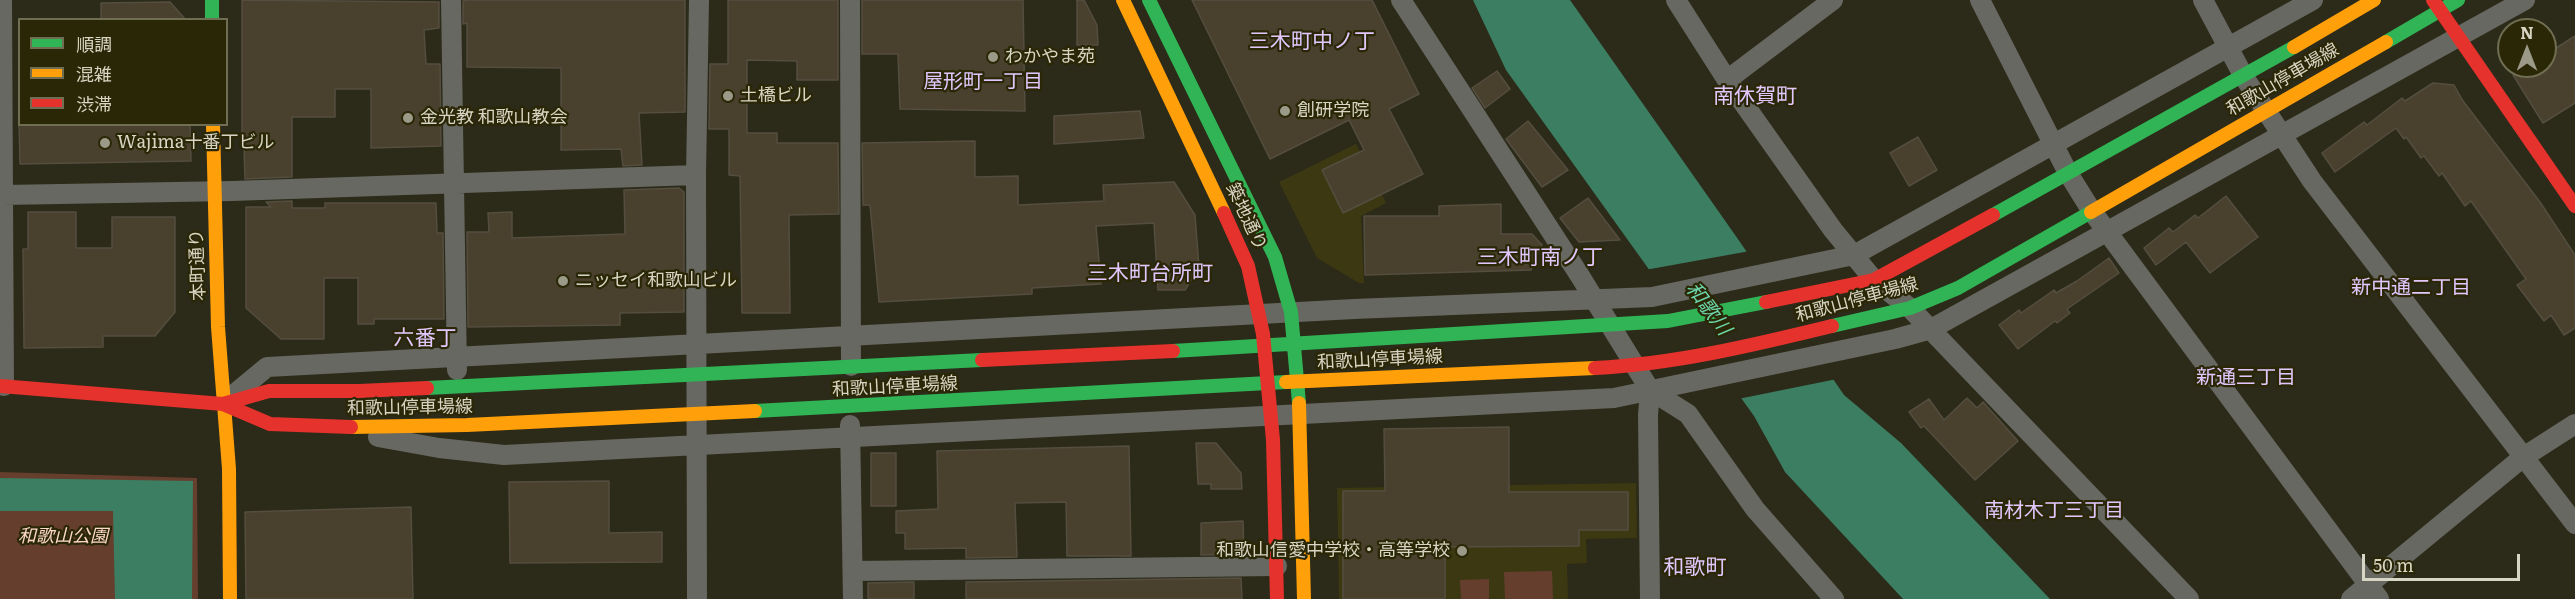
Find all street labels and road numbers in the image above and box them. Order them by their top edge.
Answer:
street label: 和歌山停車場線 [2223,39,2343,121]
street label: 築地通り [1221,180,1271,254]
street label: 本町通り [186,229,210,301]
street label: 和歌山停車場線 [1793,273,1921,327]
street label: 和歌山停車場線 [1317,346,1443,374]
street label: 和歌山停車場線 [832,373,958,401]
street label: 和歌山停車場線 [347,396,473,420]

